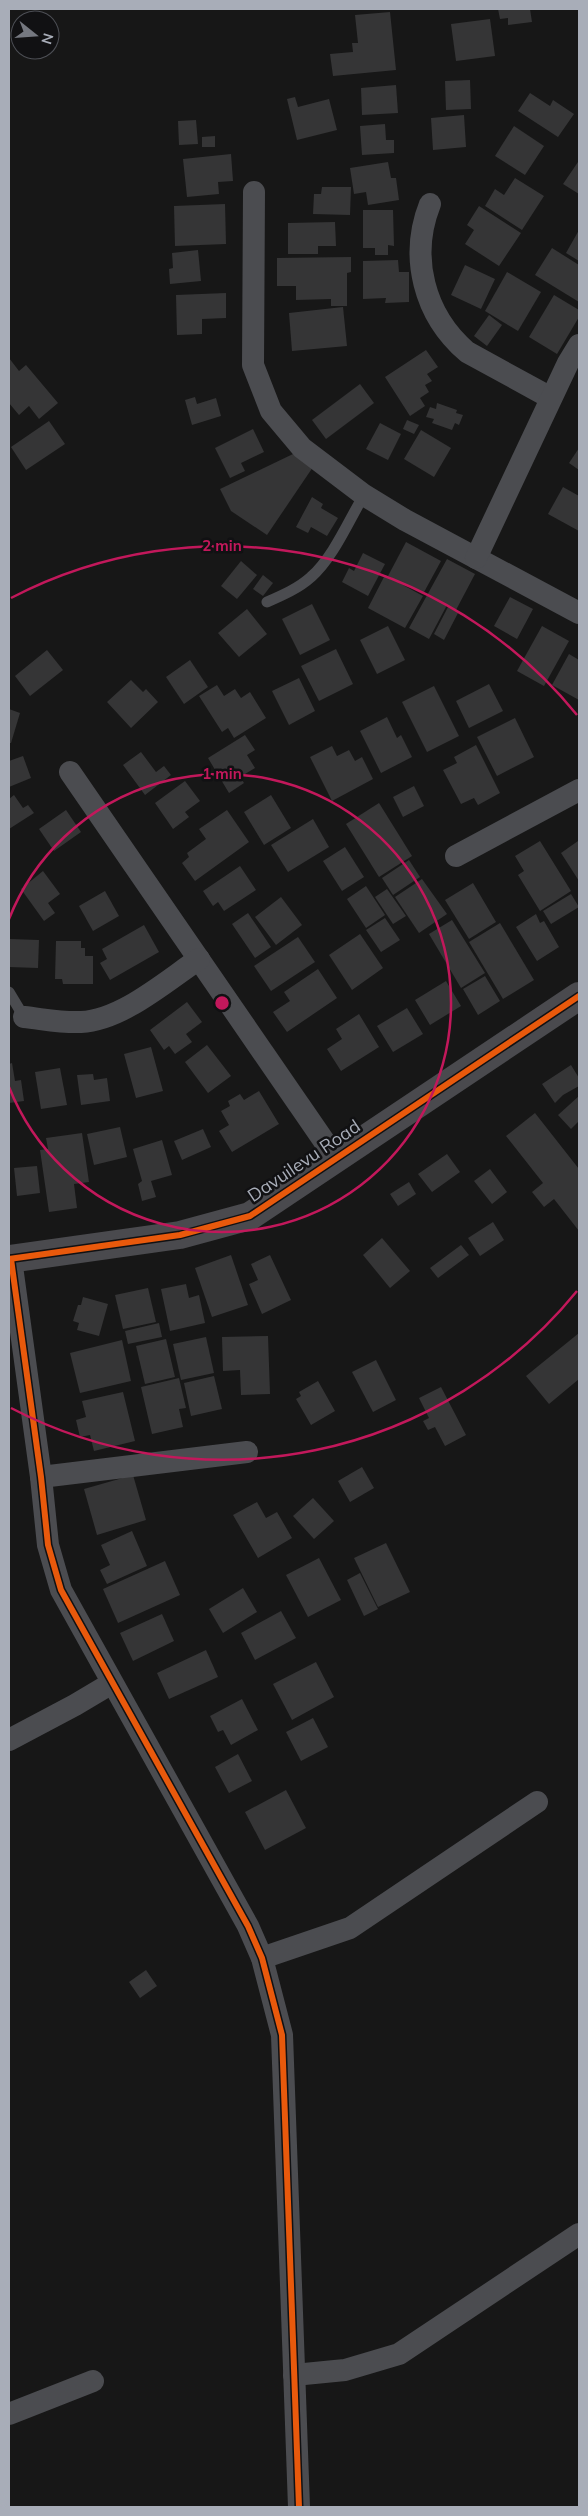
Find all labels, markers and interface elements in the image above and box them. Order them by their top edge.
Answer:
north arrow [10,10,60,60]
text: N [37,31,58,46]
text: 2 min [202,536,242,555]
text: 1 min [202,764,242,783]
centre of rings [213,994,231,1012]
street label: Davuilevu Road [243,1114,365,1207]

